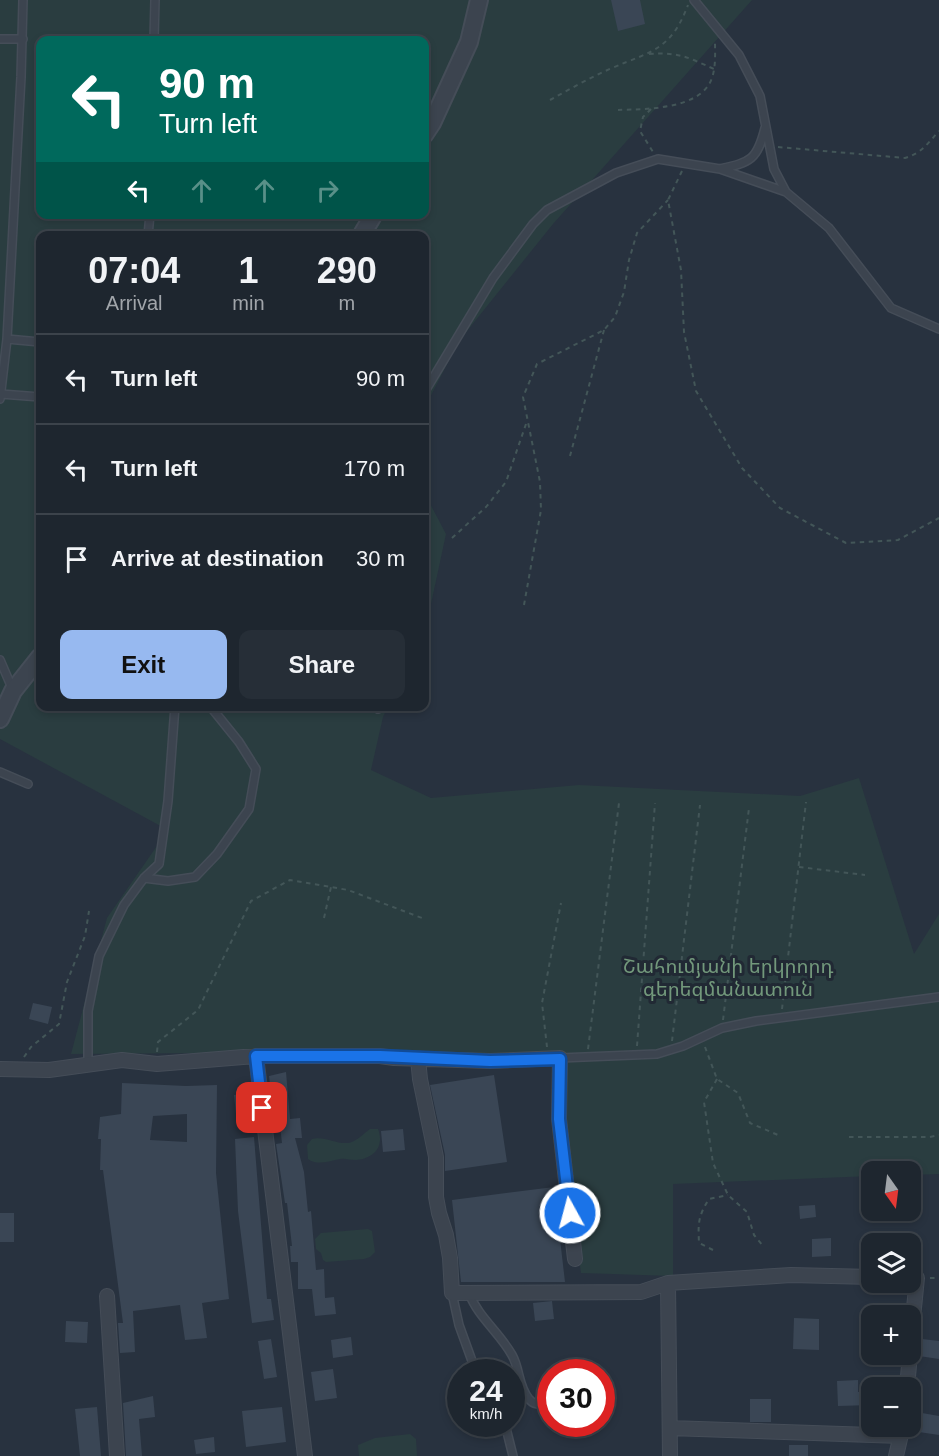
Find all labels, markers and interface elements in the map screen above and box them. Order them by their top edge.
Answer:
icon: left [60,60,138,138]
text: 90 m [159,60,255,107]
text: Turn left [159,109,257,139]
icon: left [122,174,155,207]
icon: ahead [185,174,218,207]
icon: ahead [248,174,281,207]
icon: right [311,174,344,207]
text: 07:04 [88,250,180,291]
text: 1 [238,250,258,291]
text: 290 [317,250,377,291]
text: Arrival [106,292,163,314]
text: min [232,292,265,314]
text: m [338,292,355,314]
icon: left [60,363,93,396]
text: Turn left [111,366,197,391]
text: 90 m [356,366,405,391]
icon: left [60,453,93,486]
text: Turn left [111,456,197,481]
text: 170 m [344,456,405,481]
icon: arrive [60,543,93,576]
text: Arrive at destination [111,546,324,571]
text: 30 m [356,546,405,571]
button: Exit [60,630,227,699]
button: Share [239,630,405,699]
park label: Շահումյանի երկրորդ գերեզմանատուն [623,955,833,1001]
pin [236,1082,287,1133]
icon: arrive [245,1091,278,1124]
north arrow [861,1161,921,1221]
map controls [861,1161,921,1437]
position arrow [538,1181,602,1245]
button: layers [861,1233,921,1293]
button: + [861,1305,921,1365]
speed limit sign: 30 [537,1359,615,1437]
text: 24 [469,1374,503,1407]
button: − [861,1377,921,1437]
text: km/h [470,1405,502,1422]

